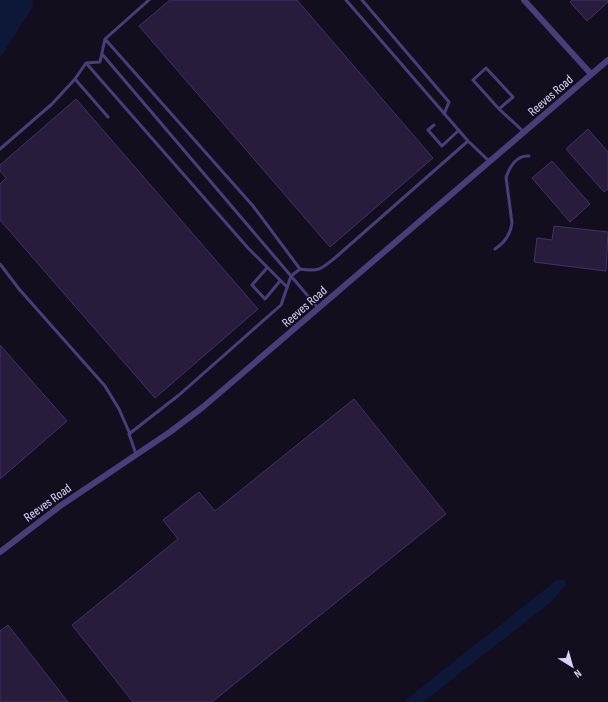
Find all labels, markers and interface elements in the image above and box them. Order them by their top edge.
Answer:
street label: Reeves Road [525,72,577,120]
street label: Reeves Road [279,283,331,331]
street label: Reeves Road [21,480,74,525]
north arrow [552,646,592,686]
text: N [571,667,584,681]

